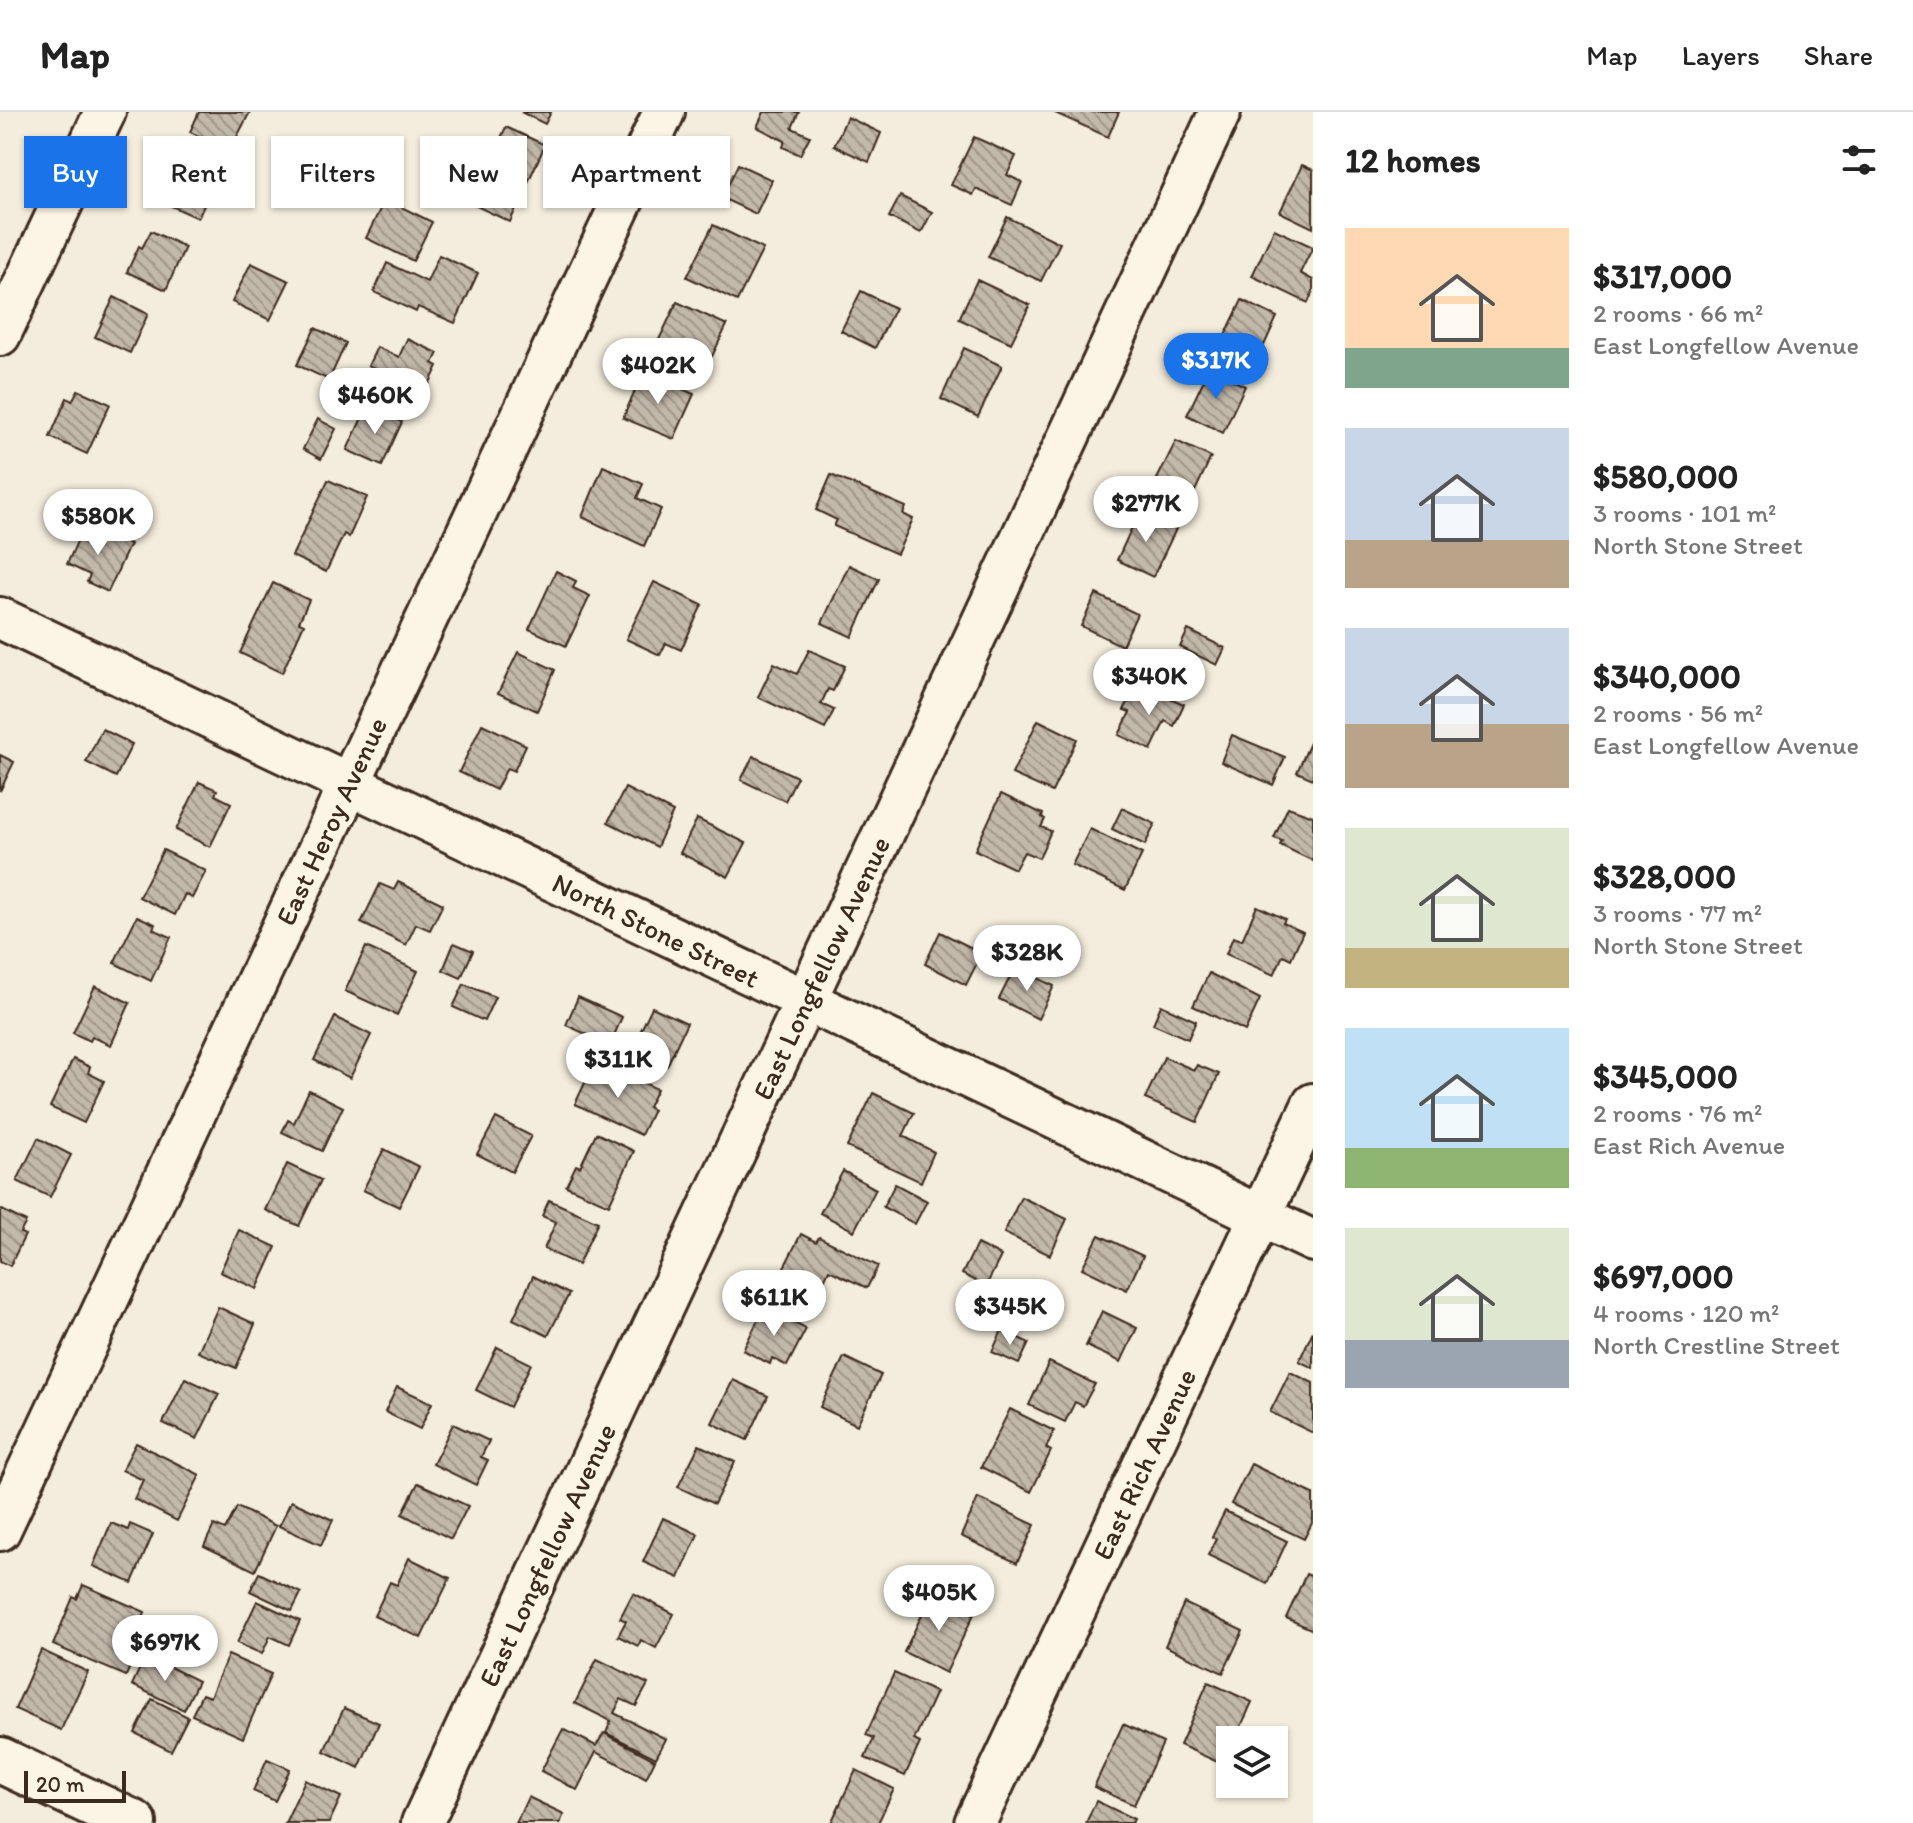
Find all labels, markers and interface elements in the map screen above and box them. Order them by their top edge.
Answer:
text: Map [40,32,110,78]
text: Map [1586,38,1638,72]
text: Layers [1682,38,1760,72]
text: Share [1804,38,1873,72]
chip: Buy [24,136,127,208]
chip: Rent [143,136,255,208]
chip: Filters [271,136,404,208]
chip: New [420,136,527,208]
chip: Apartment [543,136,730,208]
icon: filters [1837,138,1881,182]
text: 12 homes [1345,140,1481,181]
text: $317,000 [1593,256,1732,297]
icon: home [1409,260,1505,356]
text: 2 rooms · 66 m² [1593,297,1763,329]
text: East Longfellow Avenue [1593,329,1859,361]
pin: $317K [1160,333,1272,401]
pin: $402K [602,338,714,406]
text: $317K [1182,343,1250,375]
text: $402K [620,348,696,380]
pin: $460K [319,368,431,436]
text: $460K [337,378,413,410]
text: $580,000 [1593,456,1739,497]
icon: home [1409,460,1505,556]
pin: $277K [1090,476,1202,544]
text: $277K [1111,486,1181,518]
pin: $580K [42,489,154,557]
text: 3 rooms · 101 m² [1593,497,1776,529]
text: $580K [61,499,135,531]
text: North Stone Street [1593,529,1803,561]
pin: $340K [1093,649,1205,717]
text: $340,000 [1593,656,1741,697]
text: $340K [1111,659,1187,691]
icon: home [1409,660,1505,756]
text: 2 rooms · 56 m² [1593,697,1763,729]
street label: East Heroy Avenue [268,712,394,930]
text: East Longfellow Avenue [1593,729,1859,761]
street label: East Longfellow Avenue [745,831,897,1105]
text: $328,000 [1593,856,1736,897]
icon: home [1409,860,1505,956]
street label: North Stone Street [547,865,765,995]
text: 3 rooms · 77 m² [1593,897,1762,929]
pin: $328K [971,925,1083,993]
text: North Stone Street [1593,929,1803,961]
text: $328K [991,935,1063,967]
pin: $311K [562,1032,674,1100]
text: $311K [584,1042,652,1074]
text: $345,000 [1593,1056,1738,1097]
icon: home [1409,1060,1505,1156]
text: 2 rooms · 76 m² [1593,1097,1762,1129]
text: East Rich Avenue [1593,1129,1785,1161]
text: $697,000 [1593,1256,1734,1297]
icon: home [1409,1260,1505,1356]
pin: $611K [718,1270,830,1338]
pin: $345K [954,1279,1066,1347]
text: $611K [740,1280,808,1312]
text: $345K [973,1289,1047,1321]
text: 4 rooms · 120 m² [1593,1297,1779,1329]
text: North Crestline Street [1593,1329,1840,1361]
street label: East Rich Avenue [1085,1363,1203,1565]
street label: East Longfellow Avenue [471,1418,623,1692]
pin: $405K [883,1565,995,1633]
text: $405K [901,1575,977,1607]
pin: $697K [109,1615,221,1683]
text: $697K [130,1625,200,1657]
map controls [1216,1726,1288,1798]
button: layers [1216,1726,1288,1798]
scale bar [24,1767,126,1803]
text: 20 m [36,1771,85,1798]

